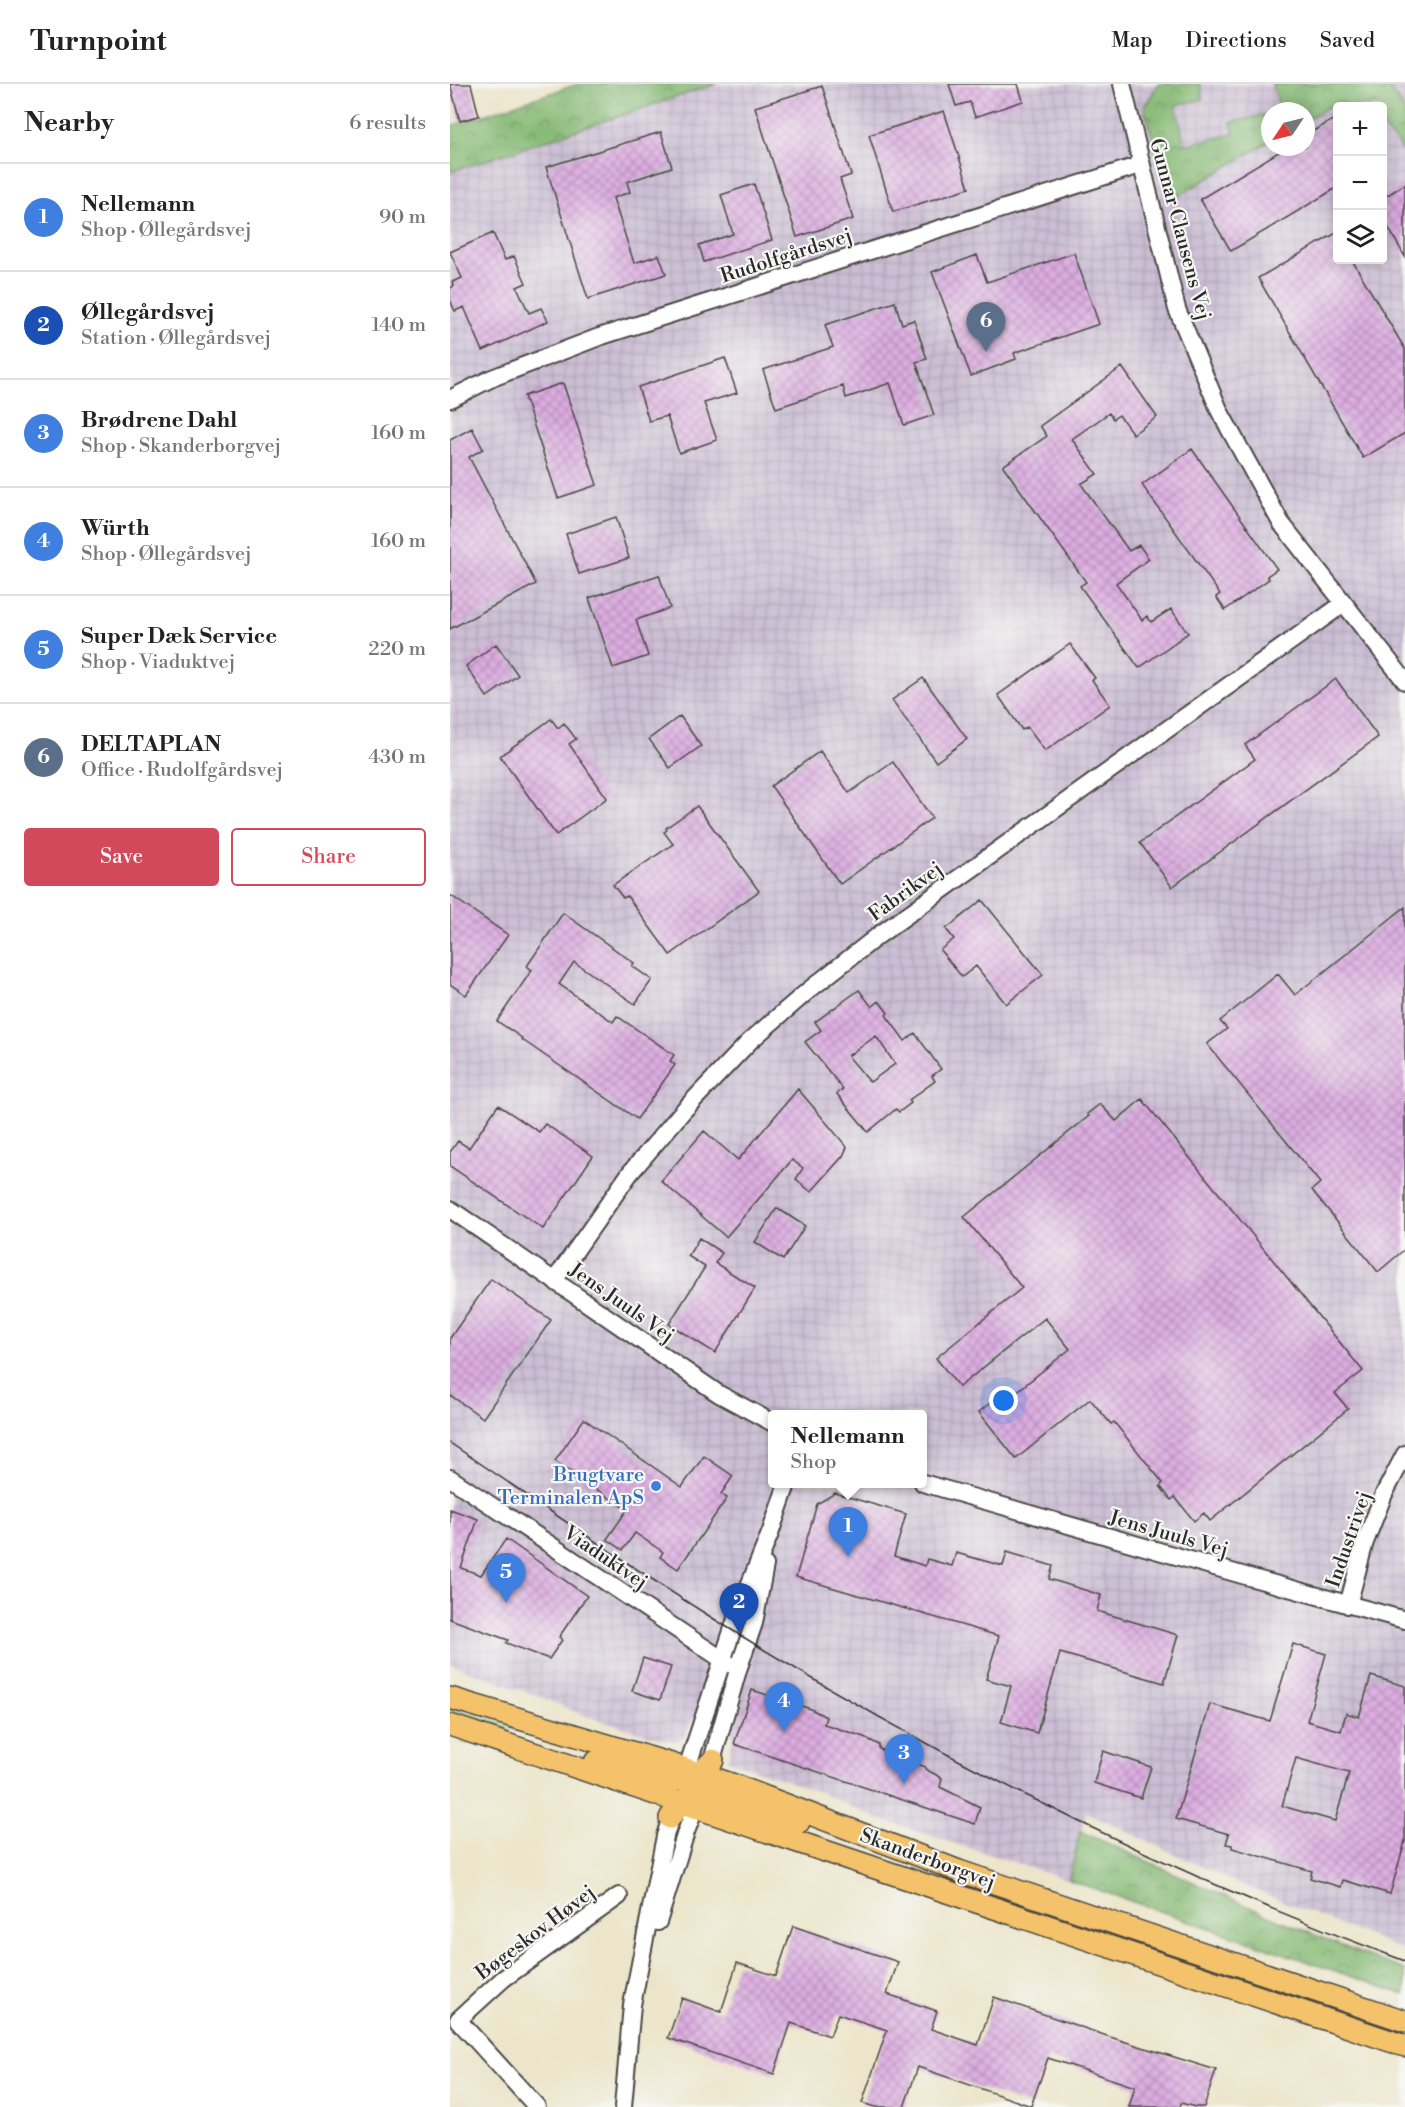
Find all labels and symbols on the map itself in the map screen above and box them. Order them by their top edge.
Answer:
north arrow [1261,102,1315,156]
street label: Gunnar Clausens Vej [1143,136,1216,323]
street label: Rudolfgårdsvej [718,223,855,289]
pin: 6 [966,302,1006,352]
street label: Fabrikvej [864,857,948,928]
street label: Jens Juuls Vej [563,1257,679,1349]
your location [989,1386,1018,1415]
place label: Brugtvare Terminalen ApS [498,1463,644,1511]
marker: Brugtvare Terminalen ApS [649,1479,663,1493]
street label: Industrivej [1321,1488,1378,1591]
street label: Jens Juuls Vej [1105,1505,1231,1563]
pin: 1 [828,1508,868,1557]
street label: Viaduktvej [557,1520,652,1596]
pin: 5 [486,1554,526,1603]
pin: 2 [720,1584,758,1633]
pin: 4 [764,1682,804,1732]
pin: 3 [884,1734,924,1784]
street label: Skanderborgvej [856,1823,999,1896]
street label: Bøgeskov Høvej [470,1880,601,1987]

